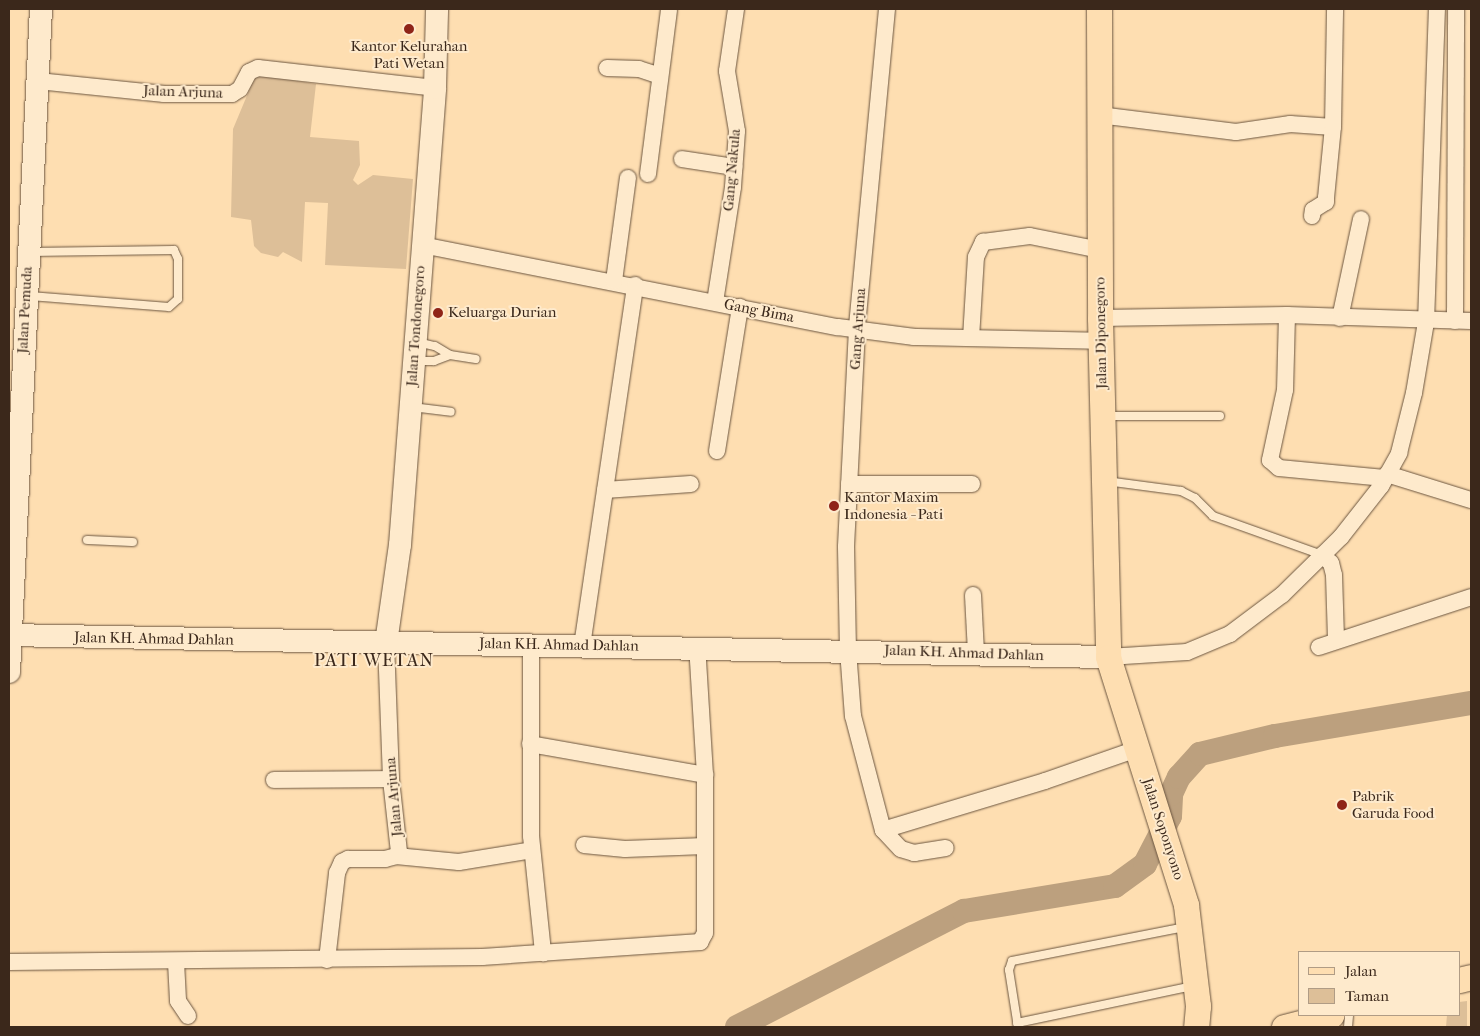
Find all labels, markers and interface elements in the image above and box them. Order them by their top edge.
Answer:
marker: Kantor Kelurahan Pati Wetan [403,23,415,35]
place label: Kantor Kelurahan Pati Wetan [351,37,467,72]
street label: Jalan Arjuna [143,82,223,102]
street label: Gang Nakula [719,128,745,212]
street label: Jalan Tondonegoro [403,265,429,387]
street label: Jalan Pemuda [14,266,36,354]
street label: Jalan Diponegoro [1091,277,1111,389]
street label: Gang Arjuna [846,288,870,370]
street label: Gang Bima [722,295,796,327]
place label: Keluarga Durian [448,304,556,322]
marker: Keluarga Durian [432,307,444,319]
place label: Kantor Maxim Indonesia - Pati [844,488,943,523]
marker: Kantor Maxim Indonesia - Pati [828,500,840,512]
street label: Jalan KH. Ahmad Dahlan [74,629,234,649]
street label: Jalan KH. Ahmad Dahlan [479,635,639,655]
street label: Jalan KH. Ahmad Dahlan [884,641,1044,665]
district label: PATI WETAN [313,650,435,672]
street label: Jalan Arjuna [382,757,406,837]
street label: Jalan Soponyono [1138,776,1188,882]
place label: Pabrik Garuda Food [1352,787,1434,822]
marker: Pabrik Garuda Food [1336,799,1348,811]
legend [1298,951,1460,1016]
text: Jalan [1345,962,1377,980]
text: Taman [1345,987,1389,1005]

